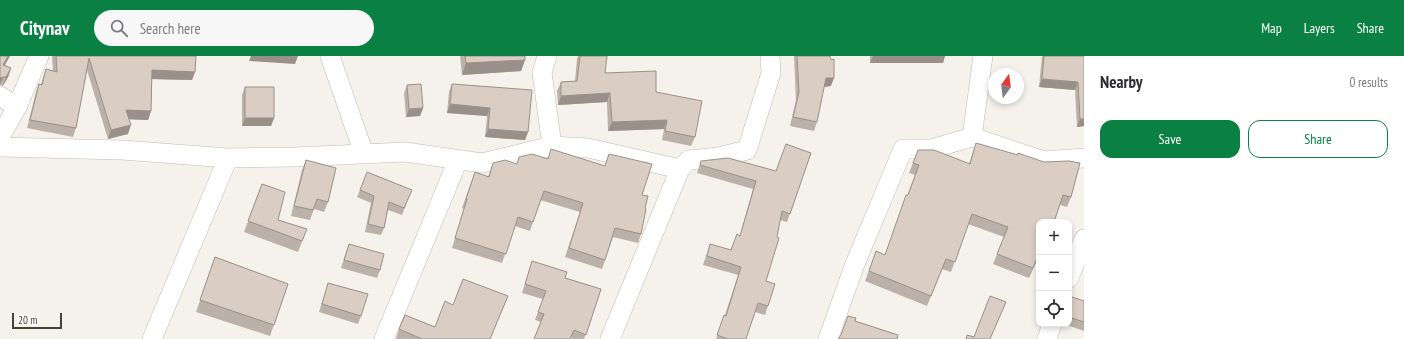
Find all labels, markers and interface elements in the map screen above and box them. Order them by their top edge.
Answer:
search box [94,10,374,46]
text: Citynav [20,16,70,40]
icon: search [108,17,130,39]
text: Search here [140,19,201,38]
text: Map [1261,19,1282,37]
text: Layers [1304,19,1335,37]
text: Share [1357,19,1384,37]
north arrow [988,68,1024,104]
text: Nearby [1100,71,1143,93]
text: 0 results [1349,74,1388,91]
button: Save [1100,120,1240,158]
button: Share [1248,120,1388,158]
map controls [1036,219,1072,327]
button: + [1036,219,1072,255]
button: − [1036,255,1072,291]
button: locate [1036,291,1072,327]
scale bar [12,311,62,330]
text: 20 m [18,313,37,327]

